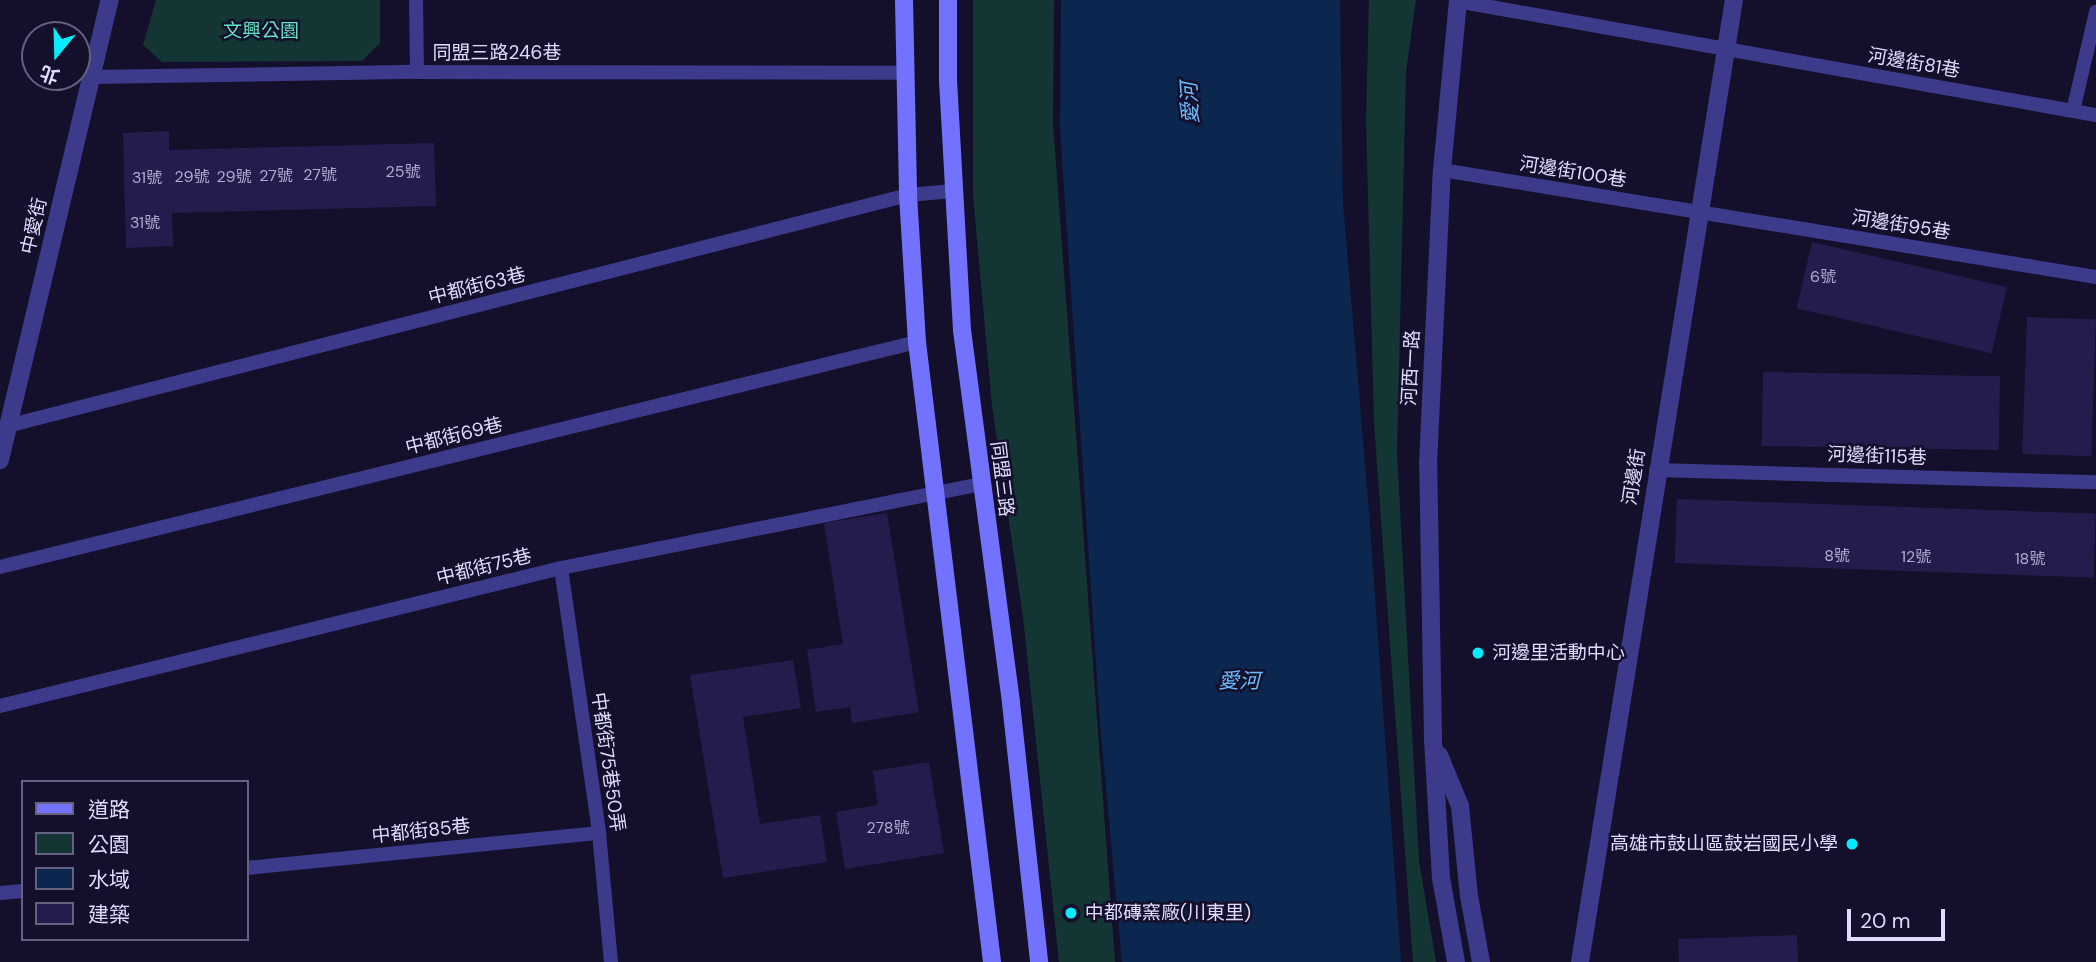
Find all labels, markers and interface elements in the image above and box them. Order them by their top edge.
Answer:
park label: 文興公園 [223,20,299,42]
north arrow [21,21,91,91]
street label: 同盟三路246巷 [432,42,562,64]
street label: 河邊街81巷 [1866,44,1962,82]
text: 北 [37,60,63,89]
water label: 愛河 [1176,81,1204,125]
street label: 河邊街100巷 [1518,152,1628,192]
house number: 25號 [386,162,420,182]
house number: 27號 [303,165,337,185]
house number: 27號 [259,166,293,186]
house number: 29號 [174,167,210,187]
house number: 29號 [216,167,252,187]
house number: 31號 [132,168,162,188]
street label: 中愛街 [16,196,52,256]
street label: 河邊街95巷 [1850,206,1952,244]
house number: 31號 [130,213,160,233]
street label: 中都街63巷 [426,263,528,309]
house number: 6號 [1810,267,1836,287]
street label: 河西一路 [1398,329,1424,407]
street label: 中都街69巷 [403,413,505,459]
street label: 同盟三路 [986,440,1018,518]
street label: 河邊街115巷 [1827,443,1927,469]
street label: 河邊街 [1618,447,1650,507]
street label: 中都街75巷 [434,544,534,590]
house number: 8號 [1824,546,1850,566]
house number: 12號 [1901,547,1931,567]
house number: 18號 [2015,549,2045,569]
place label: 河邊里活動中心 [1492,642,1625,664]
marker: 河邊里活動中心 [1470,645,1486,661]
water label: 愛河 [1218,668,1260,694]
street label: 中都街75巷50弄 [587,691,629,833]
legend [21,780,248,941]
text: 道路 [88,796,130,824]
street label: 中都街85巷 [371,814,471,848]
house number: 278號 [867,818,909,838]
text: 公園 [88,831,130,859]
place label: 高雄市鼓山區鼓岩國民小學 [1610,833,1838,855]
marker: 高雄市鼓山區鼓岩國民小學 [1844,836,1860,852]
text: 水域 [88,866,130,894]
scale bar [1851,895,1949,939]
text: 建築 [88,901,130,929]
place label: 中都磚窯廠(川東里) [1085,902,1251,924]
marker: 中都磚窯廠(川東里) [1063,905,1079,921]
text: 20 m [1860,907,1911,935]

